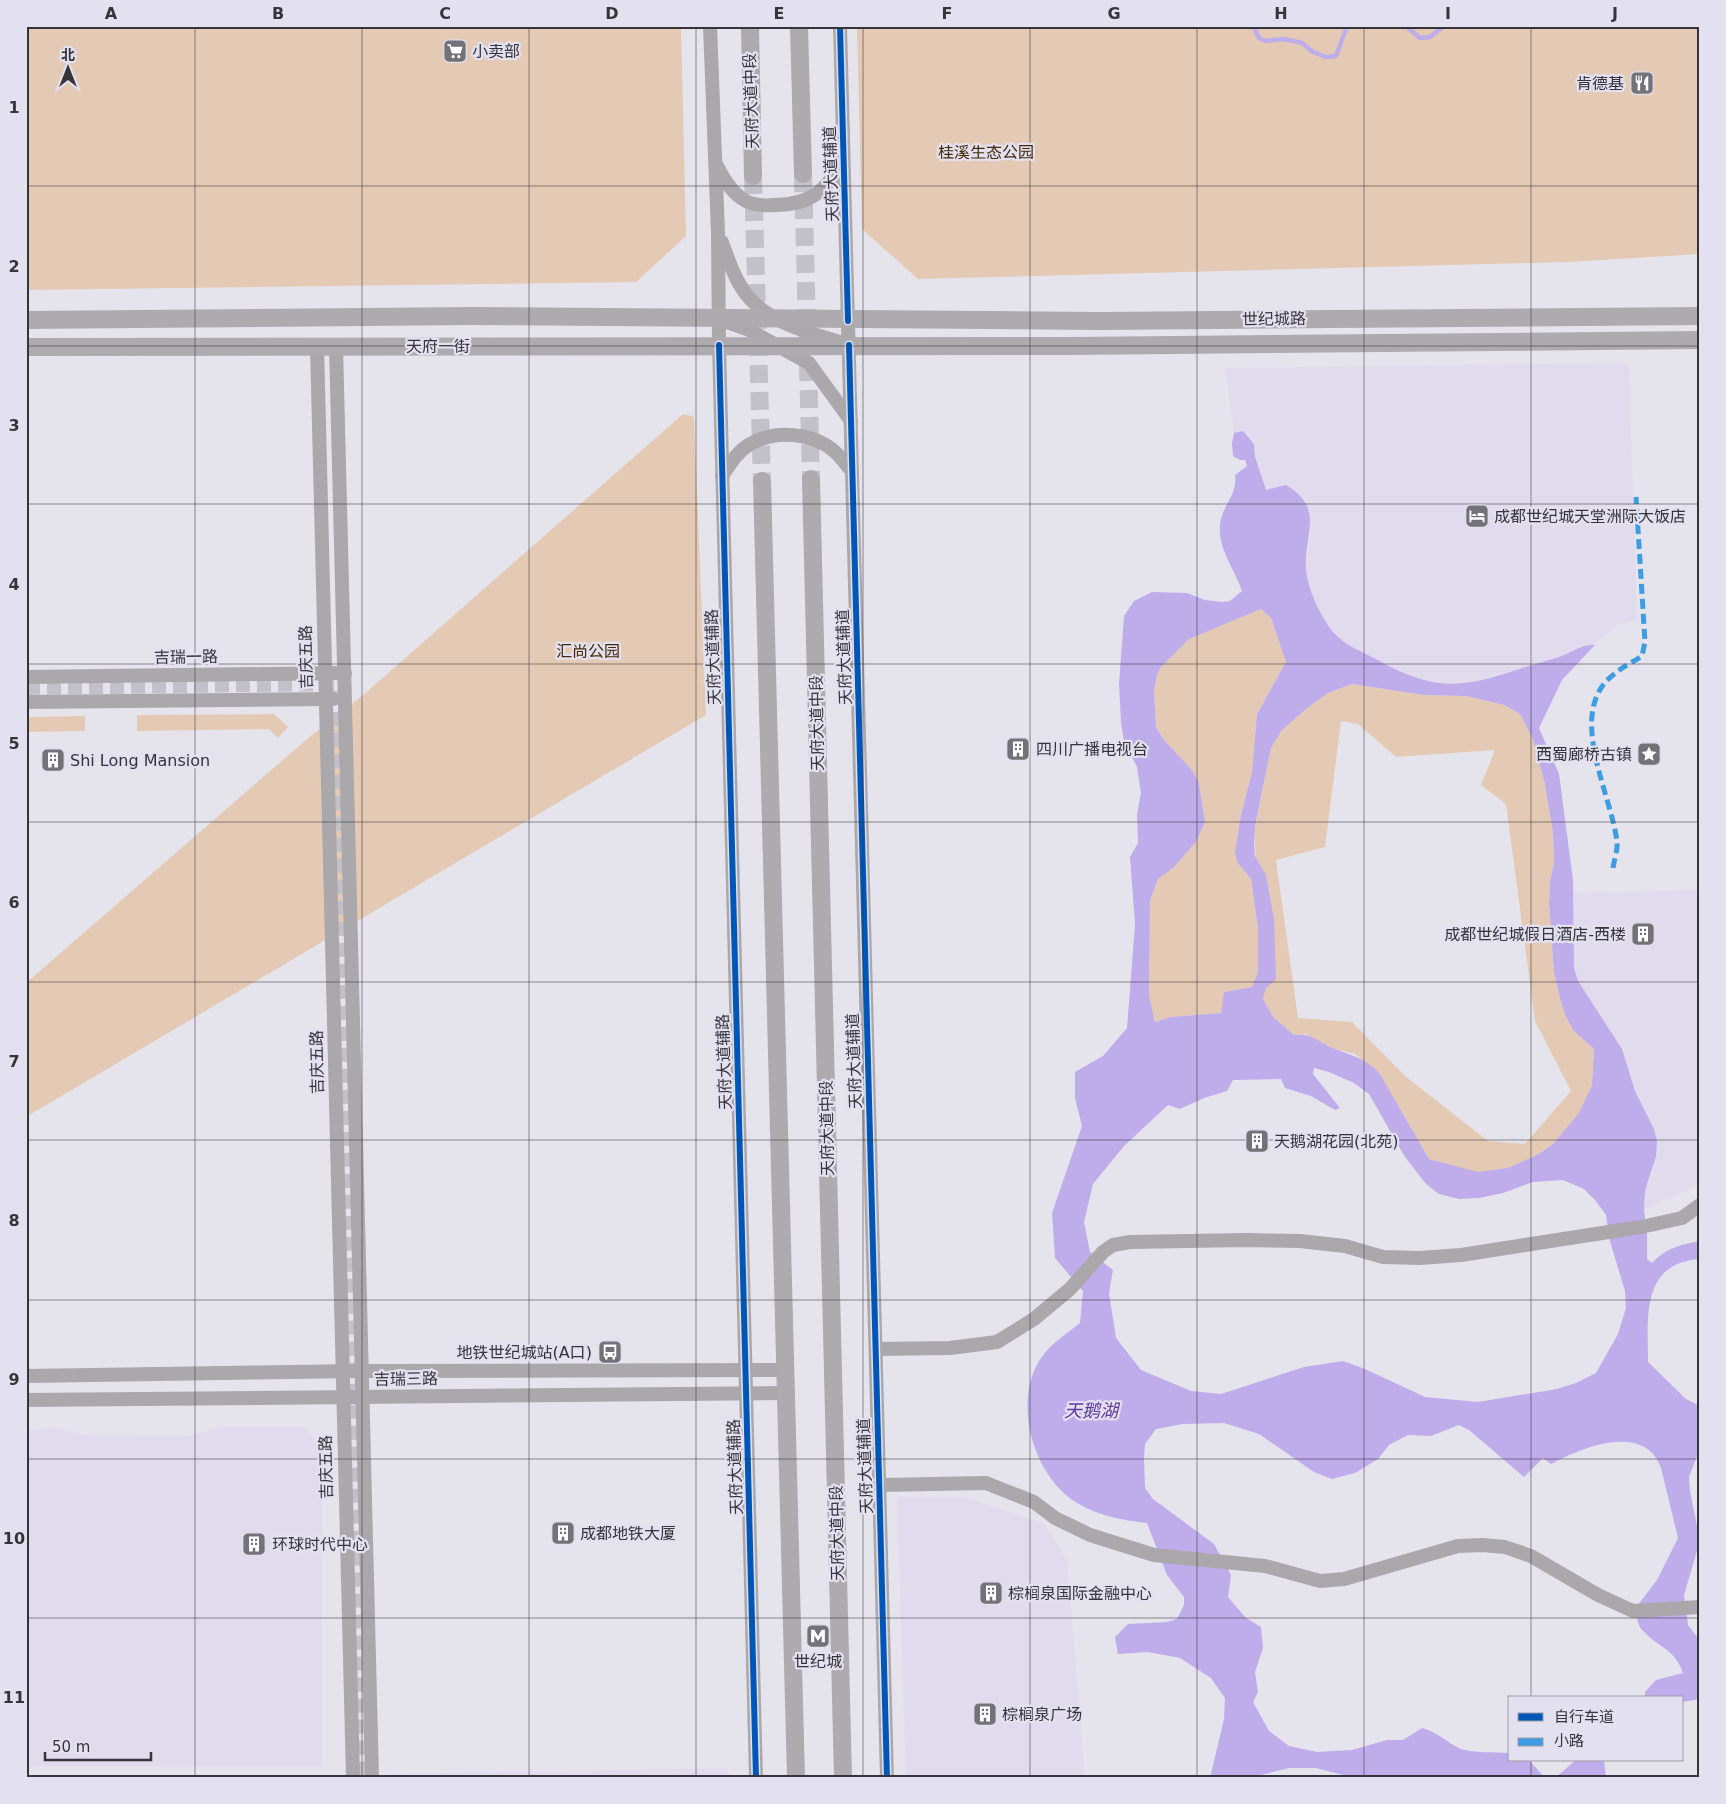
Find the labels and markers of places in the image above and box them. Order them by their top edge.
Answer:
supermarket icon: 小卖部 [442,38,468,64]
place label: 小卖部 [472,42,520,61]
restaurant icon: 肯德基 [1629,70,1655,96]
place label: 肯德基 [1576,74,1624,93]
hotel icon: 成都世纪城天堂洲际大饭店 [1464,503,1490,529]
place label: 成都世纪城天堂洲际大饭店 [1494,507,1686,526]
building icon: 四川广播电视台 [1005,736,1031,762]
place label: 四川广播电视台 [1036,740,1148,759]
place icon: 西蜀廊桥古镇 [1636,741,1662,767]
place label: 西蜀廊桥古镇 [1536,745,1632,764]
building icon: Shi Long Mansion [40,747,66,773]
place label: Shi Long Mansion [70,751,210,770]
building icon: 成都世纪城假日酒店-西楼 [1630,921,1656,947]
place label: 成都世纪城假日酒店-西楼 [1444,925,1626,944]
building icon: 天鹅湖花园(北苑) [1244,1128,1270,1154]
place label: 天鹅湖花园(北苑) [1274,1132,1399,1151]
bus stop icon: 地铁世纪城站(A口) [597,1339,623,1365]
place label: 地铁世纪城站(A口) [457,1343,592,1362]
building icon: 成都地铁大厦 [550,1520,576,1546]
place label: 成都地铁大厦 [580,1524,676,1543]
building icon: 环球时代中心 [241,1531,267,1557]
place label: 环球时代中心 [272,1535,368,1554]
building icon: 棕榈泉国际金融中心 [978,1580,1004,1606]
place label: 棕榈泉国际金融中心 [1008,1584,1152,1603]
metro station icon: 世纪城 [805,1623,831,1649]
place label: 世纪城 [794,1652,842,1671]
building icon: 棕榈泉广场 [972,1701,998,1727]
place label: 棕榈泉广场 [1002,1705,1082,1724]

